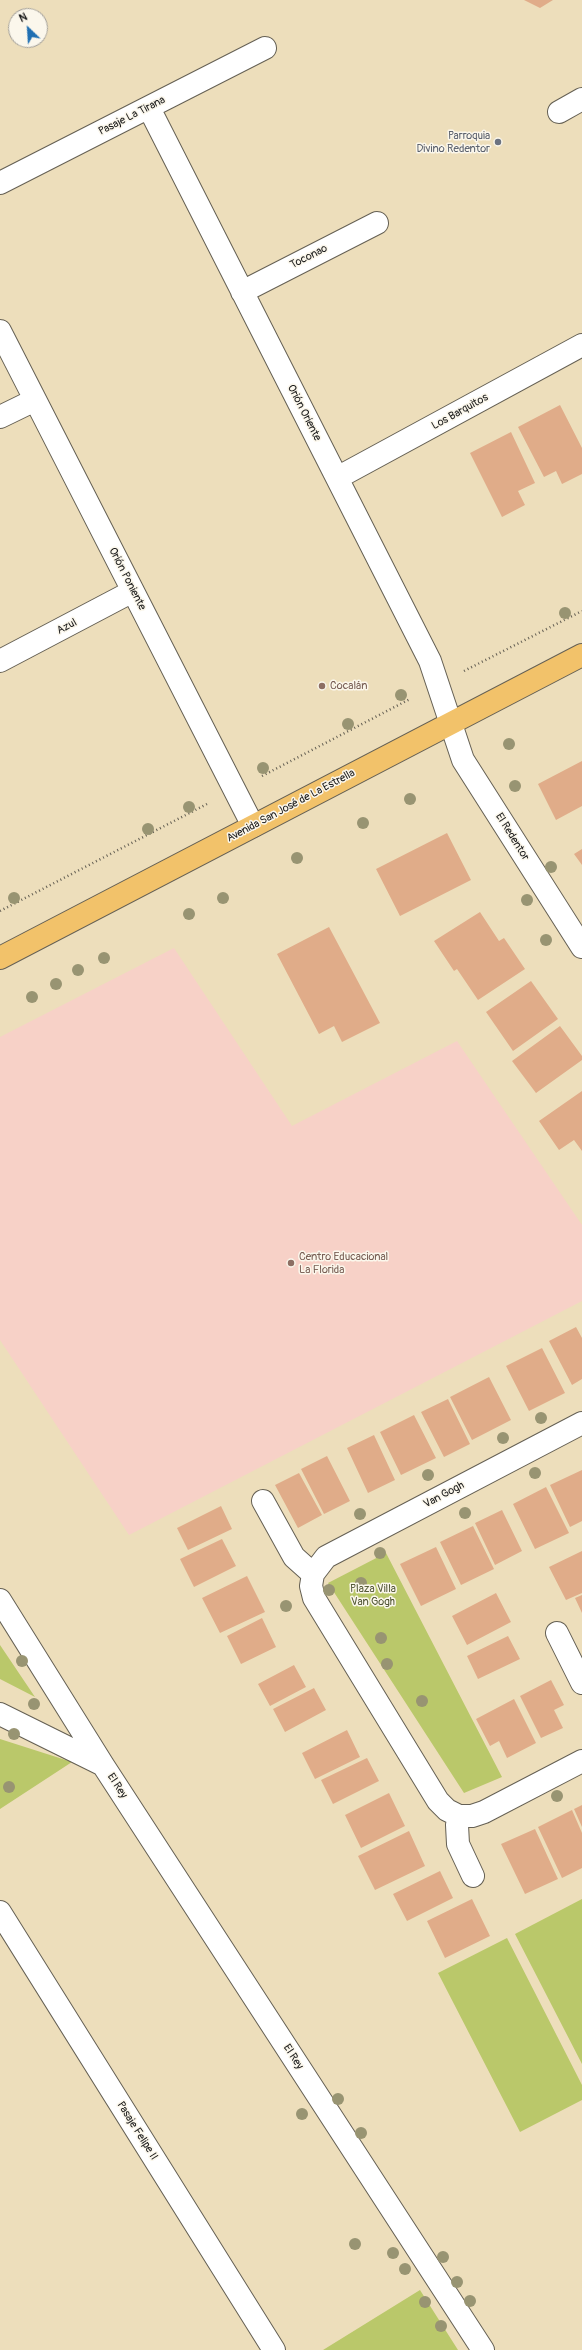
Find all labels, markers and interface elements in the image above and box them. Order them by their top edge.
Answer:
north arrow [8,8,48,48]
text: N [17,10,29,25]
street label: Pasaje La Tirana [97,94,167,138]
place label: Parroquia Divino Redentor [416,129,490,155]
marker: Parroquia Divino Redentor [493,137,503,147]
street label: Toconao [288,242,330,272]
street label: Orión Oriente [284,383,324,443]
street label: Los Barquitos [429,391,491,433]
street label: Orión Poniente [106,545,148,613]
street label: Azul [55,616,79,638]
place label: Cocalán [330,679,367,693]
marker: Cocalán [317,681,327,691]
street label: Avenida San José de La Estrella [225,767,357,845]
street label: El Redentor [492,811,532,863]
place label: Centro Educacional La Florida [299,1250,388,1276]
marker: Centro Educacional La Florida [286,1258,296,1268]
street label: Van Gogh [421,1479,467,1511]
park label: Plaza Villa Van Gogh [350,1582,396,1608]
street label: El Rey [104,1771,130,1801]
street label: El Rey [280,2042,306,2072]
street label: Pasaje Felipe II [114,2099,160,2163]

